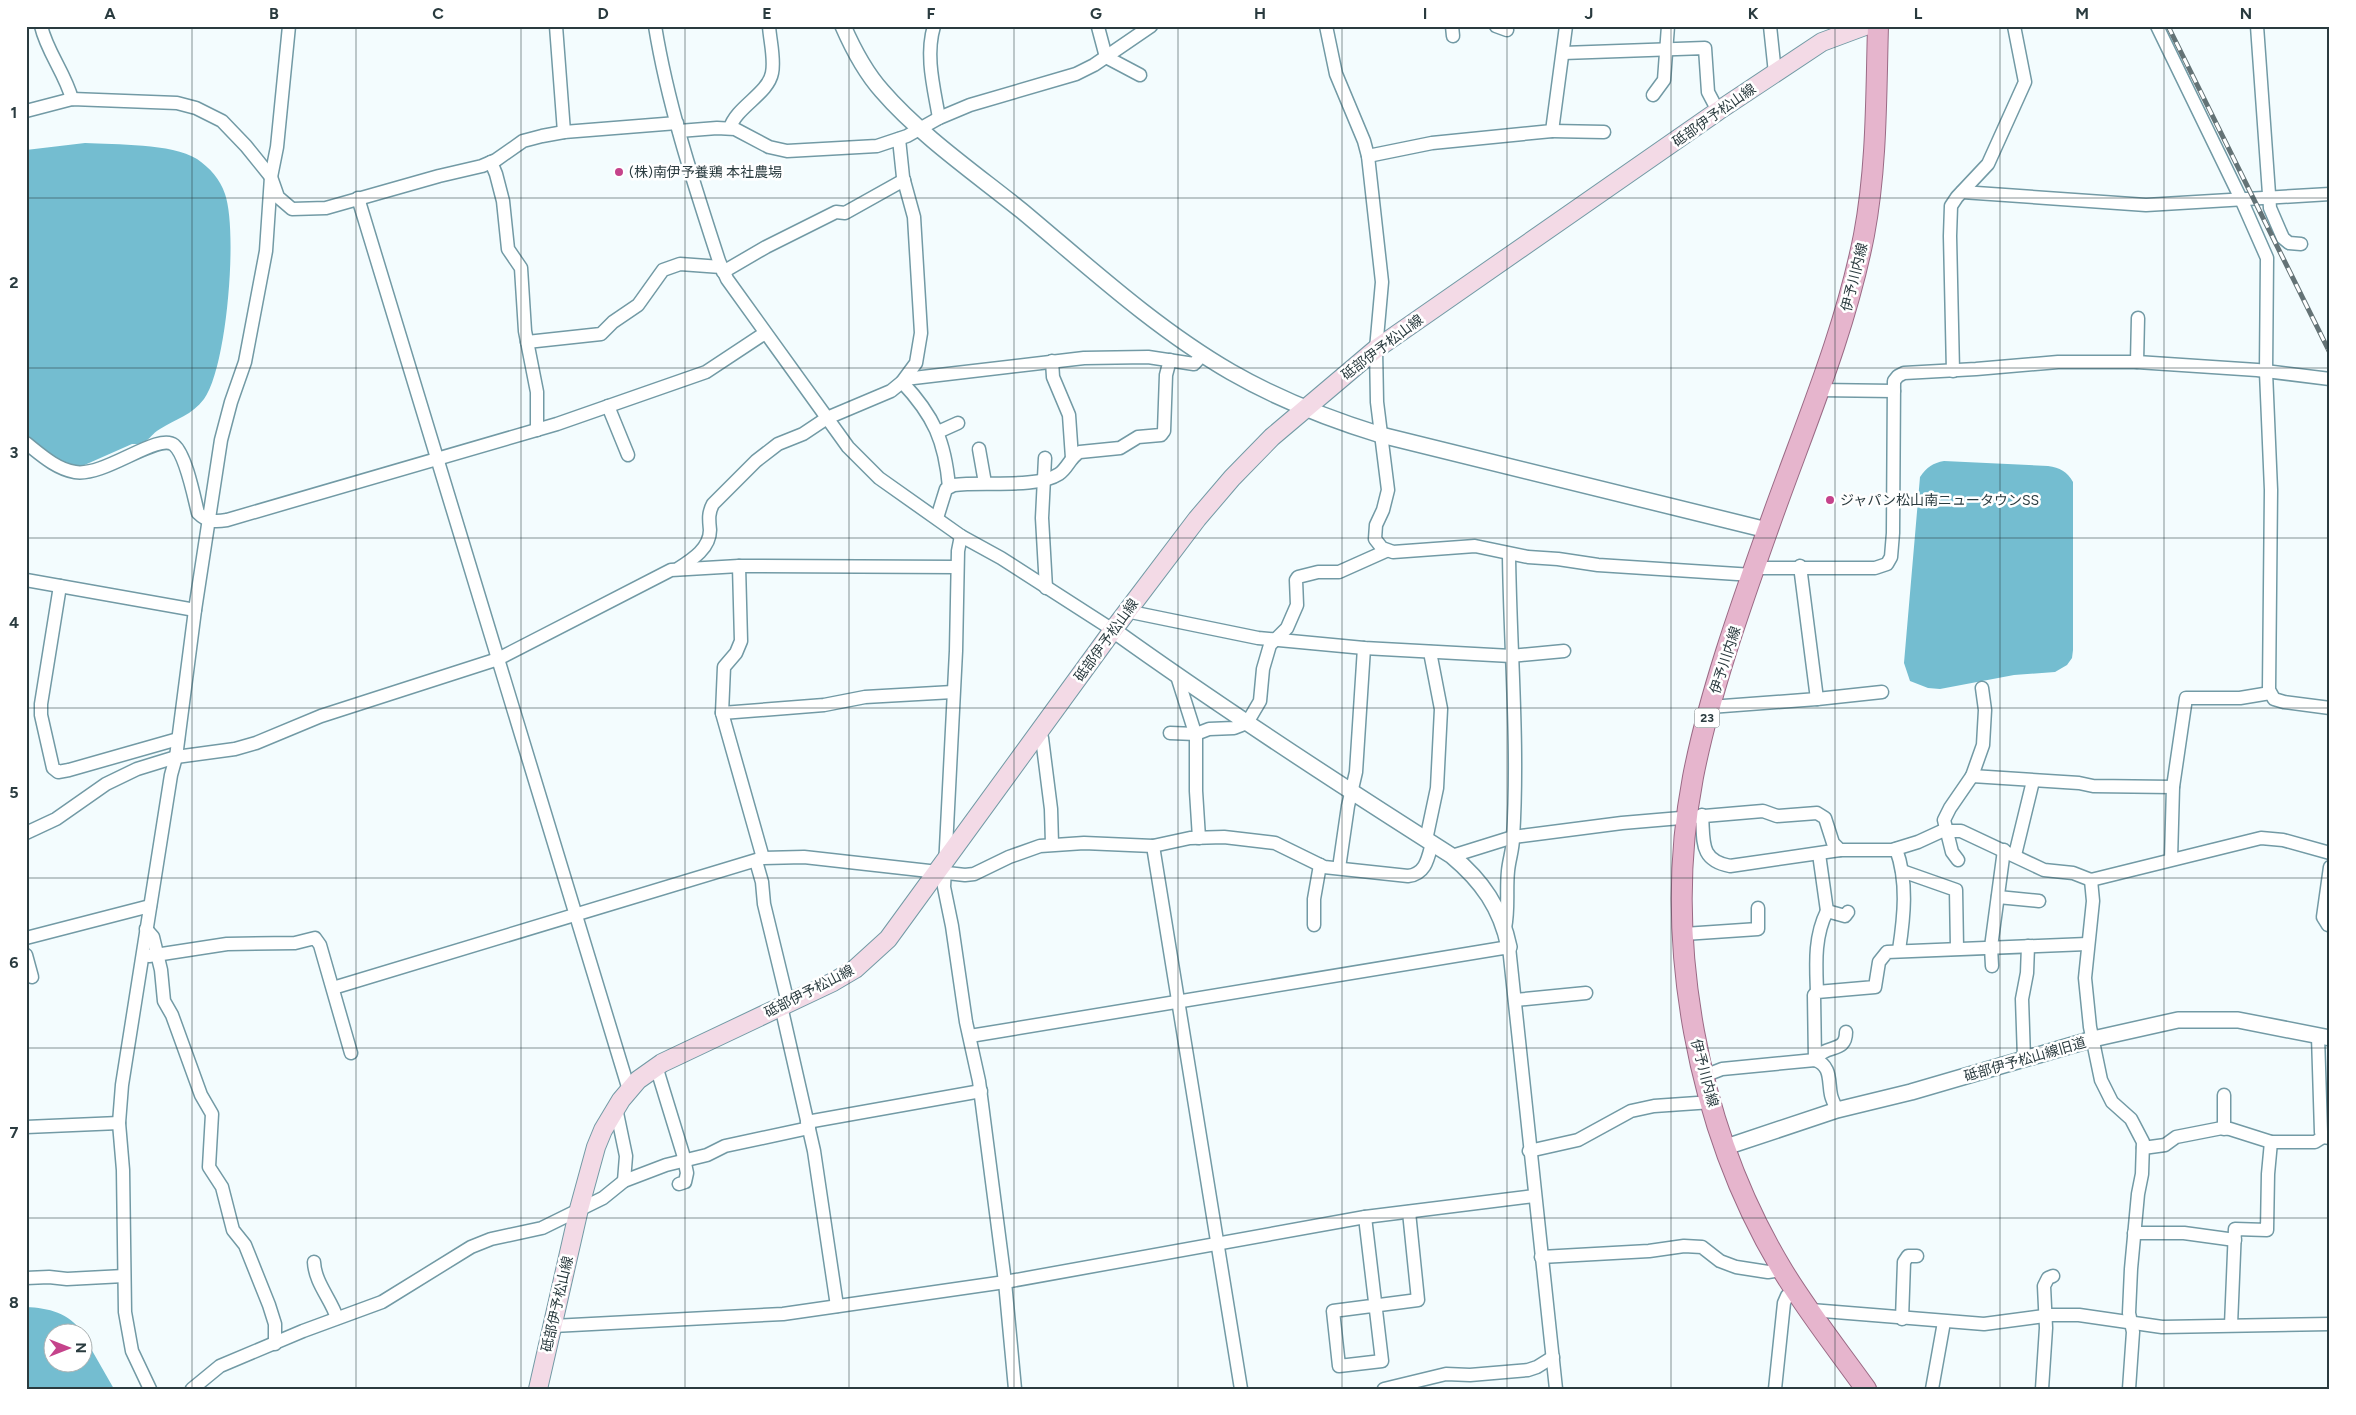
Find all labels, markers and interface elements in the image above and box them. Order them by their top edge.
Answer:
text: A [104,4,116,23]
text: B [269,4,279,23]
text: C [432,4,444,23]
text: D [597,4,609,23]
text: E [762,4,772,23]
text: F [927,4,936,23]
text: G [1090,4,1102,23]
text: H [1254,4,1266,23]
text: I [1423,4,1427,23]
text: J [1585,4,1593,23]
text: K [1748,4,1759,23]
text: L [1914,4,1923,23]
text: M [2075,4,2089,23]
text: N [2240,4,2252,23]
street label: 砥部伊予松山線 [1669,80,1759,150]
text: 1 [11,103,17,122]
place label: (株)南伊予養鶏 本社農場 [629,164,782,181]
marker: (株)南伊予養鶏 本社農場 [613,166,625,178]
street label: 伊予川内線 [1838,241,1871,313]
text: 2 [9,273,19,292]
street label: 砥部伊予松山線 [1338,311,1427,384]
text: 3 [10,443,19,462]
place label: ジャパン松山南ニュータウンSS [1840,492,2039,509]
marker: ジャパン松山南ニュータウンSS [1824,494,1836,506]
street label: 砥部伊予松山線 [1071,596,1142,685]
text: 4 [9,613,19,632]
street label: 伊予川内線 [1707,624,1744,696]
road number: 23 [1694,708,1720,728]
text: 5 [9,783,19,802]
text: 6 [9,953,19,972]
street label: 砥部伊予松山線 [762,962,857,1021]
street label: 砥部伊予松山線旧道 [1962,1034,2088,1085]
street label: 伊予川内線 [1687,1037,1722,1109]
text: 7 [10,1123,19,1142]
street label: 砥部伊予松山線 [538,1254,577,1354]
text: 8 [9,1293,19,1312]
north arrow [42,1322,92,1372]
text: N [72,1343,89,1353]

